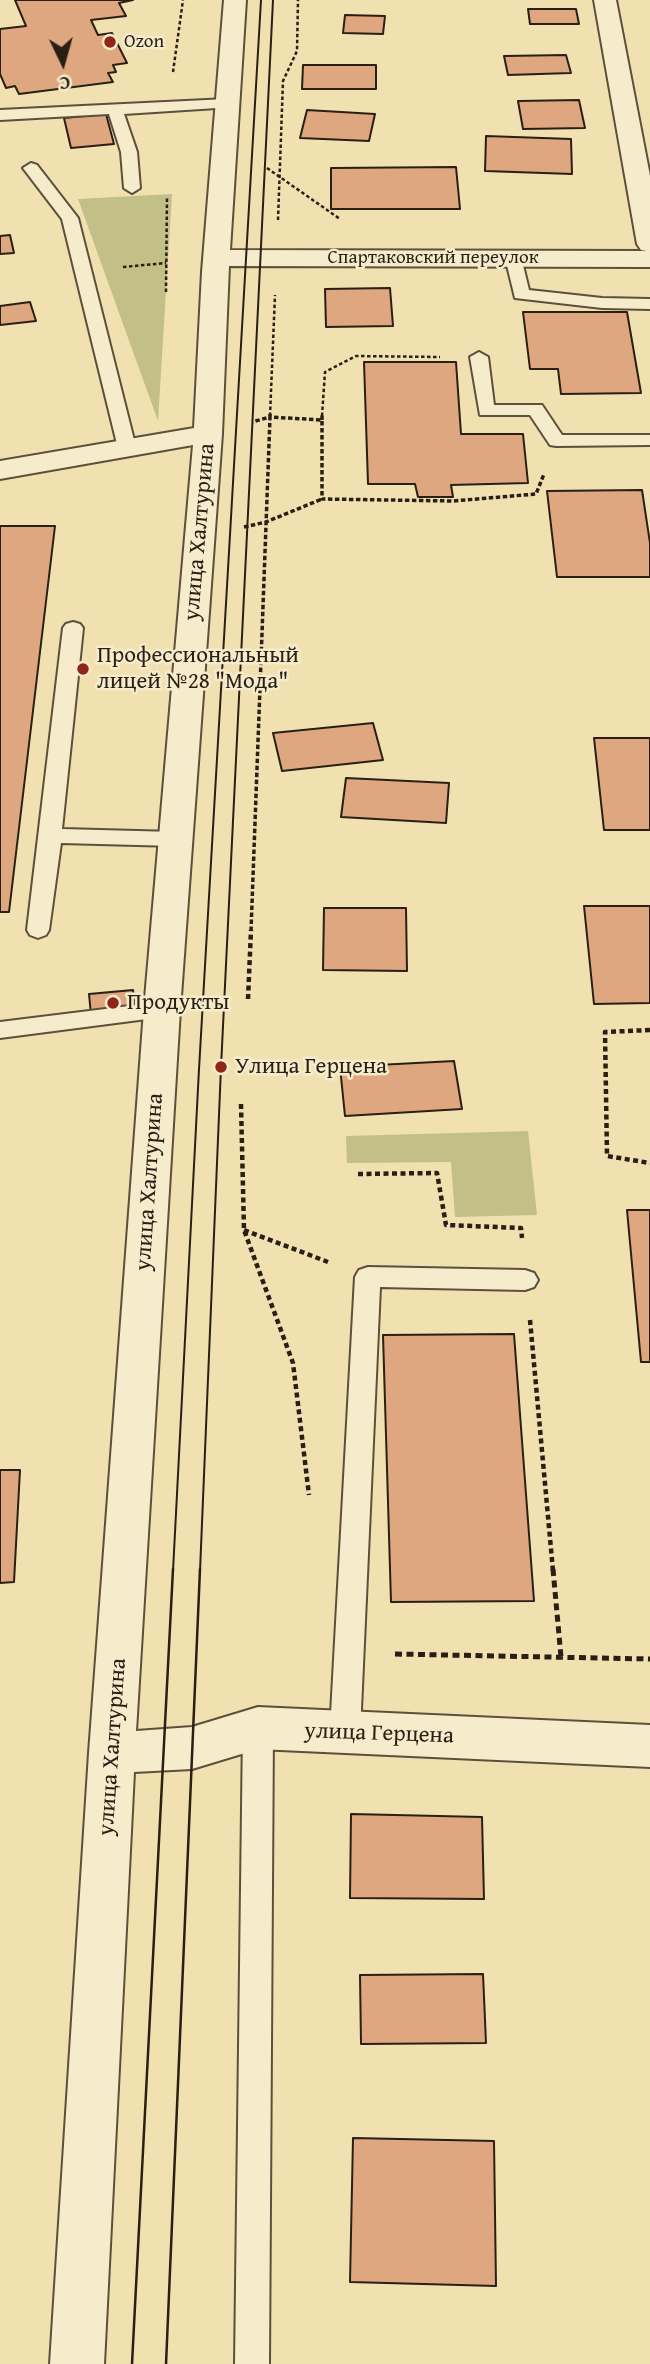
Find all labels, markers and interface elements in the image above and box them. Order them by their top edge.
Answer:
north arrow [28,28,98,98]
place label: Ozon [124,31,164,53]
marker: Ozon [102,34,118,50]
text: С [58,70,71,98]
street label: Спартаковский переулок [327,247,539,269]
street label: улица Халтурина [178,442,222,622]
place label: Профессиональный лицей №28 "Мода" [97,642,299,696]
marker: Профессиональный лицей №28 "Мода" [75,661,91,677]
place label: Продукты [127,989,229,1017]
marker: Продукты [105,995,121,1011]
place label: Улица Герцена [235,1053,387,1081]
marker: Улица Герцена [213,1059,229,1075]
street label: улица Халтурина [130,1092,170,1272]
street label: улица Халтурина [93,1657,133,1837]
street label: улица Герцена [304,1718,454,1750]

